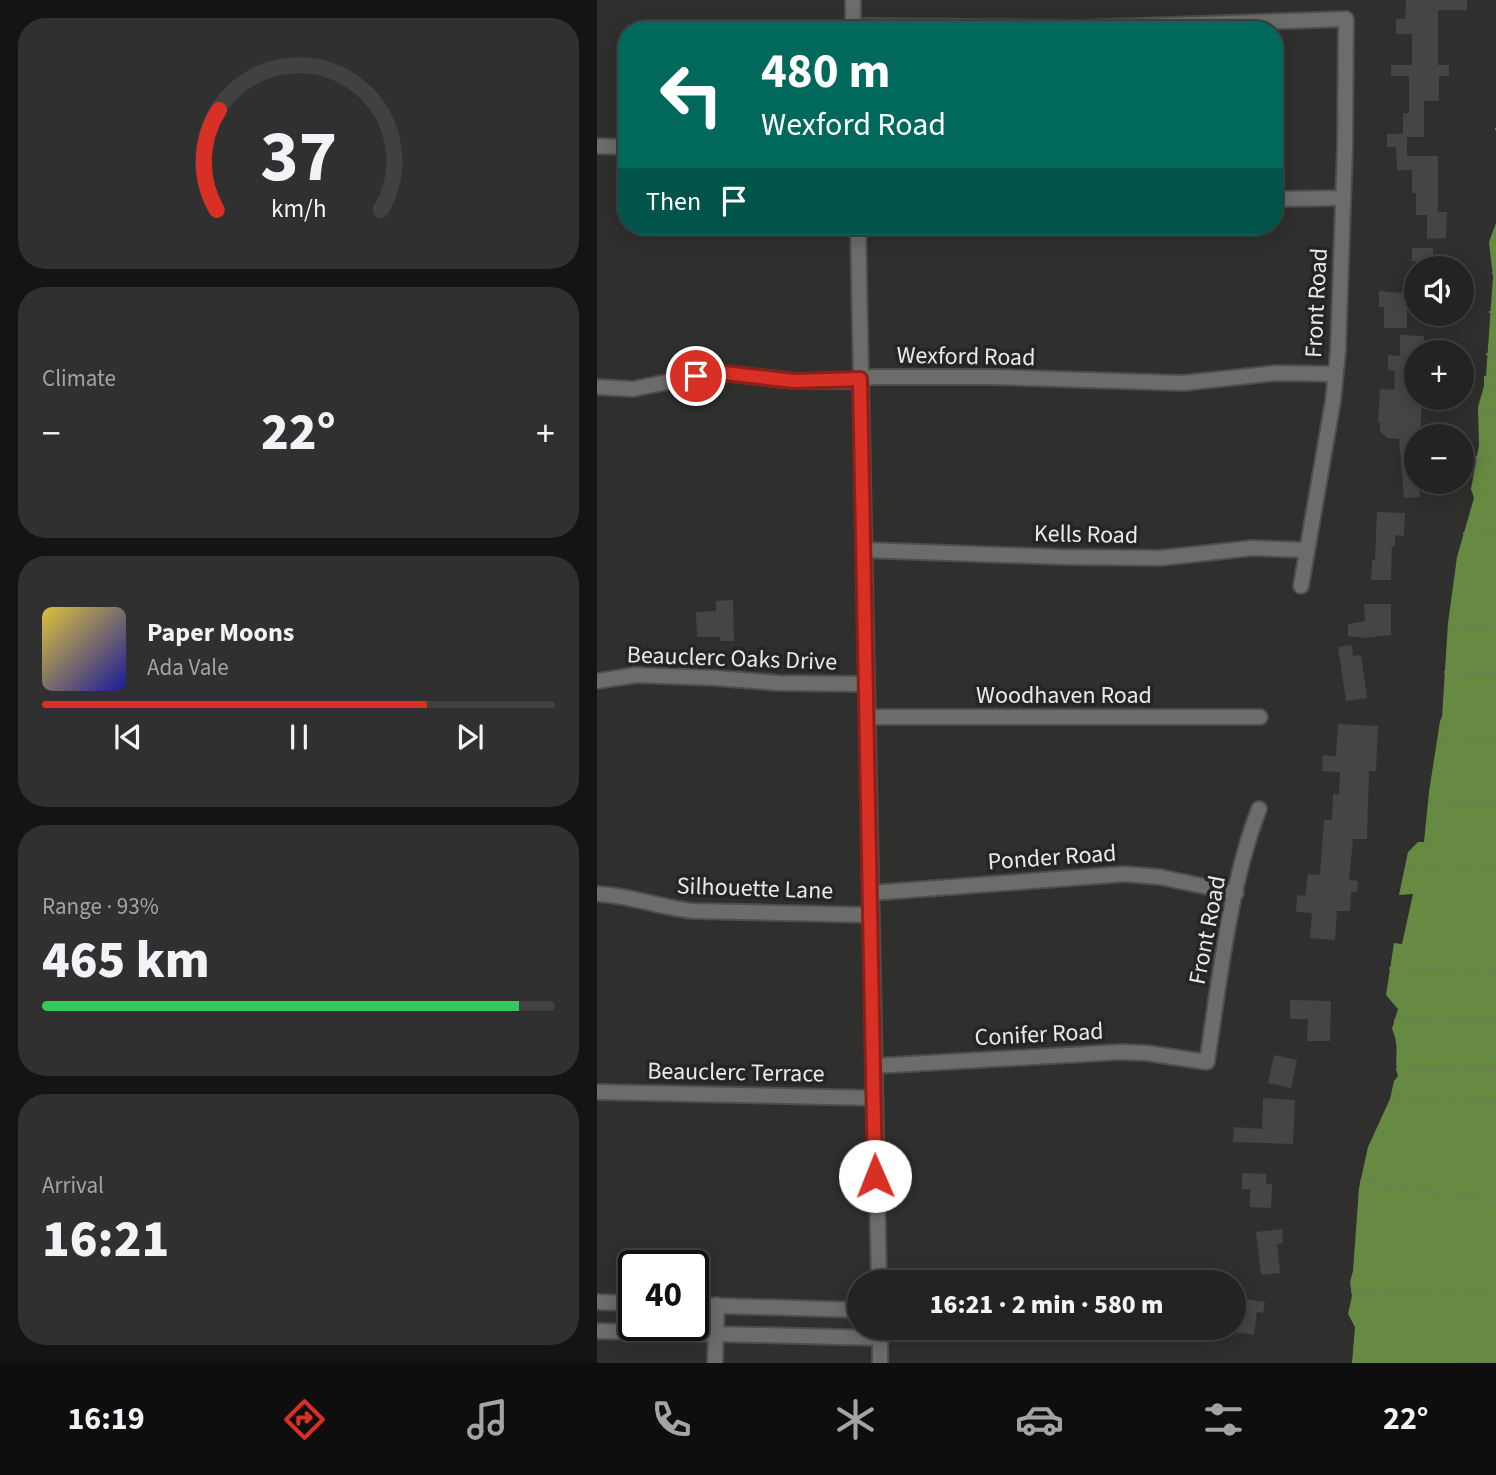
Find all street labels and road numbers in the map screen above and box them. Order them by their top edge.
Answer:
street label: Front Road [1296,247,1337,359]
street label: Wexford Road [896,338,1036,375]
street label: Kells Road [1034,516,1138,553]
street label: Beauclerc Oaks Drive [626,637,838,680]
street label: Woodhaven Road [976,678,1152,713]
street label: Ponder Road [986,836,1118,879]
street label: Silhouette Lane [676,868,834,909]
street label: Front Road [1180,873,1235,987]
street label: Conifer Road [974,1014,1104,1055]
street label: Beauclerc Terrace [647,1053,825,1092]

